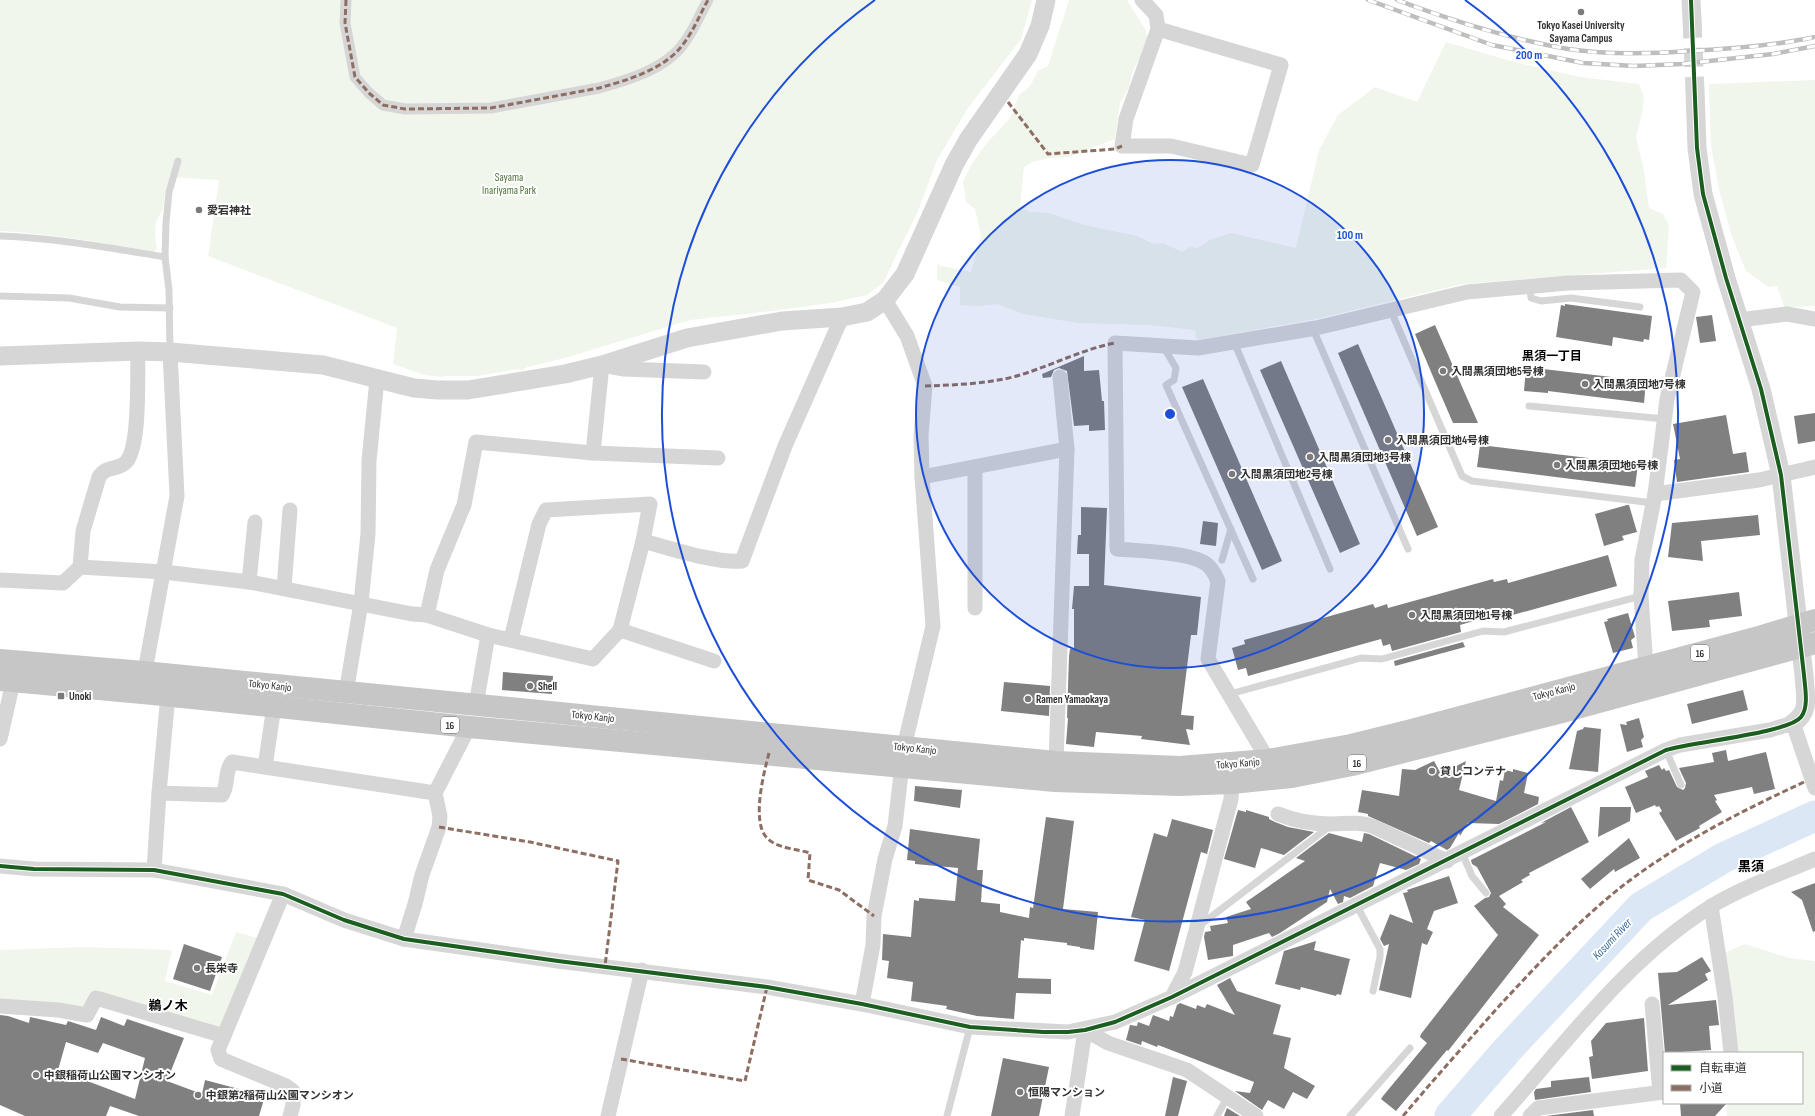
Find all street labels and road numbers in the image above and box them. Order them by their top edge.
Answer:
road number: 16 [1691,645,1709,661]
street label: Tokyo Kanjo [248,677,293,694]
street label: Tokyo Kanjo [1531,679,1577,703]
street label: Tokyo Kanjo [571,708,616,725]
road number: 16 [441,717,459,733]
street label: Tokyo Kanjo [893,740,938,757]
street label: Tokyo Kanjo [1216,755,1261,772]
road number: 16 [1348,755,1366,771]

